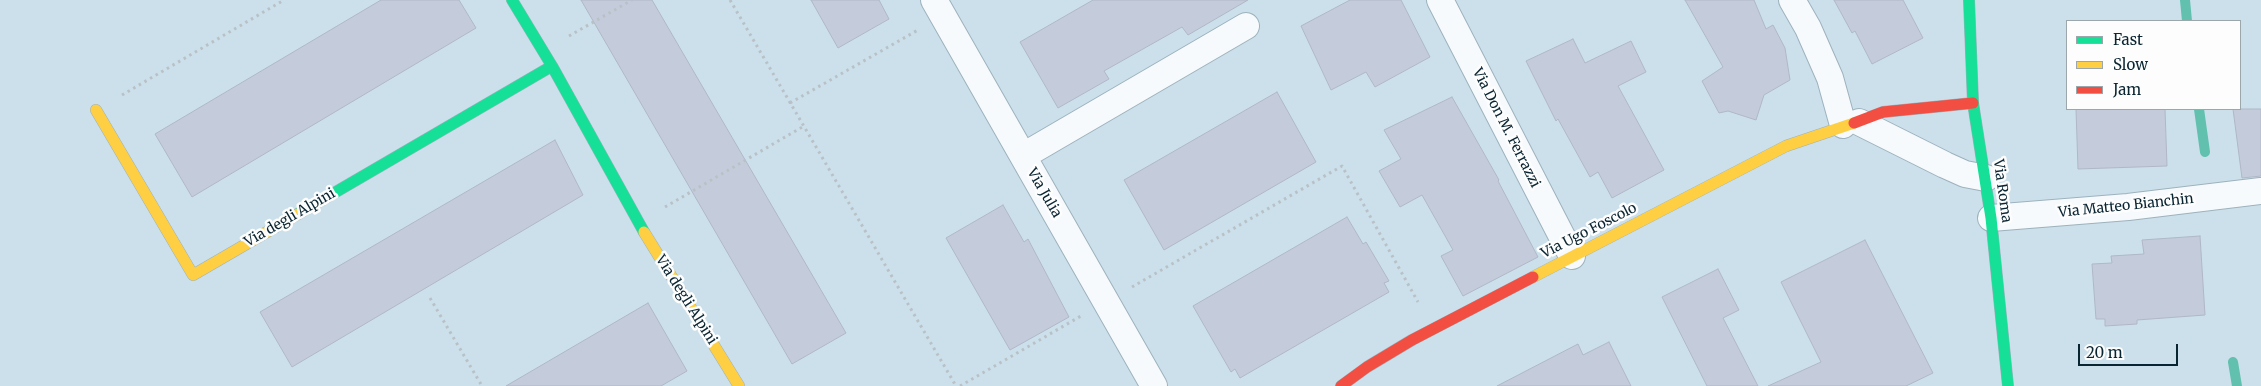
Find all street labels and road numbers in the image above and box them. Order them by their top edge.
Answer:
street label: Via Don M. Ferrazzi [1469,65,1543,191]
street label: Via Roma [1989,158,2015,224]
street label: Via Julia [1023,165,1065,221]
street label: Via degli Alpini [242,185,338,251]
street label: Via Matteo Bianchin [2057,191,2195,221]
street label: Via Ugo Foscolo [1538,200,1640,262]
street label: Via degli Alpini [652,252,720,348]

